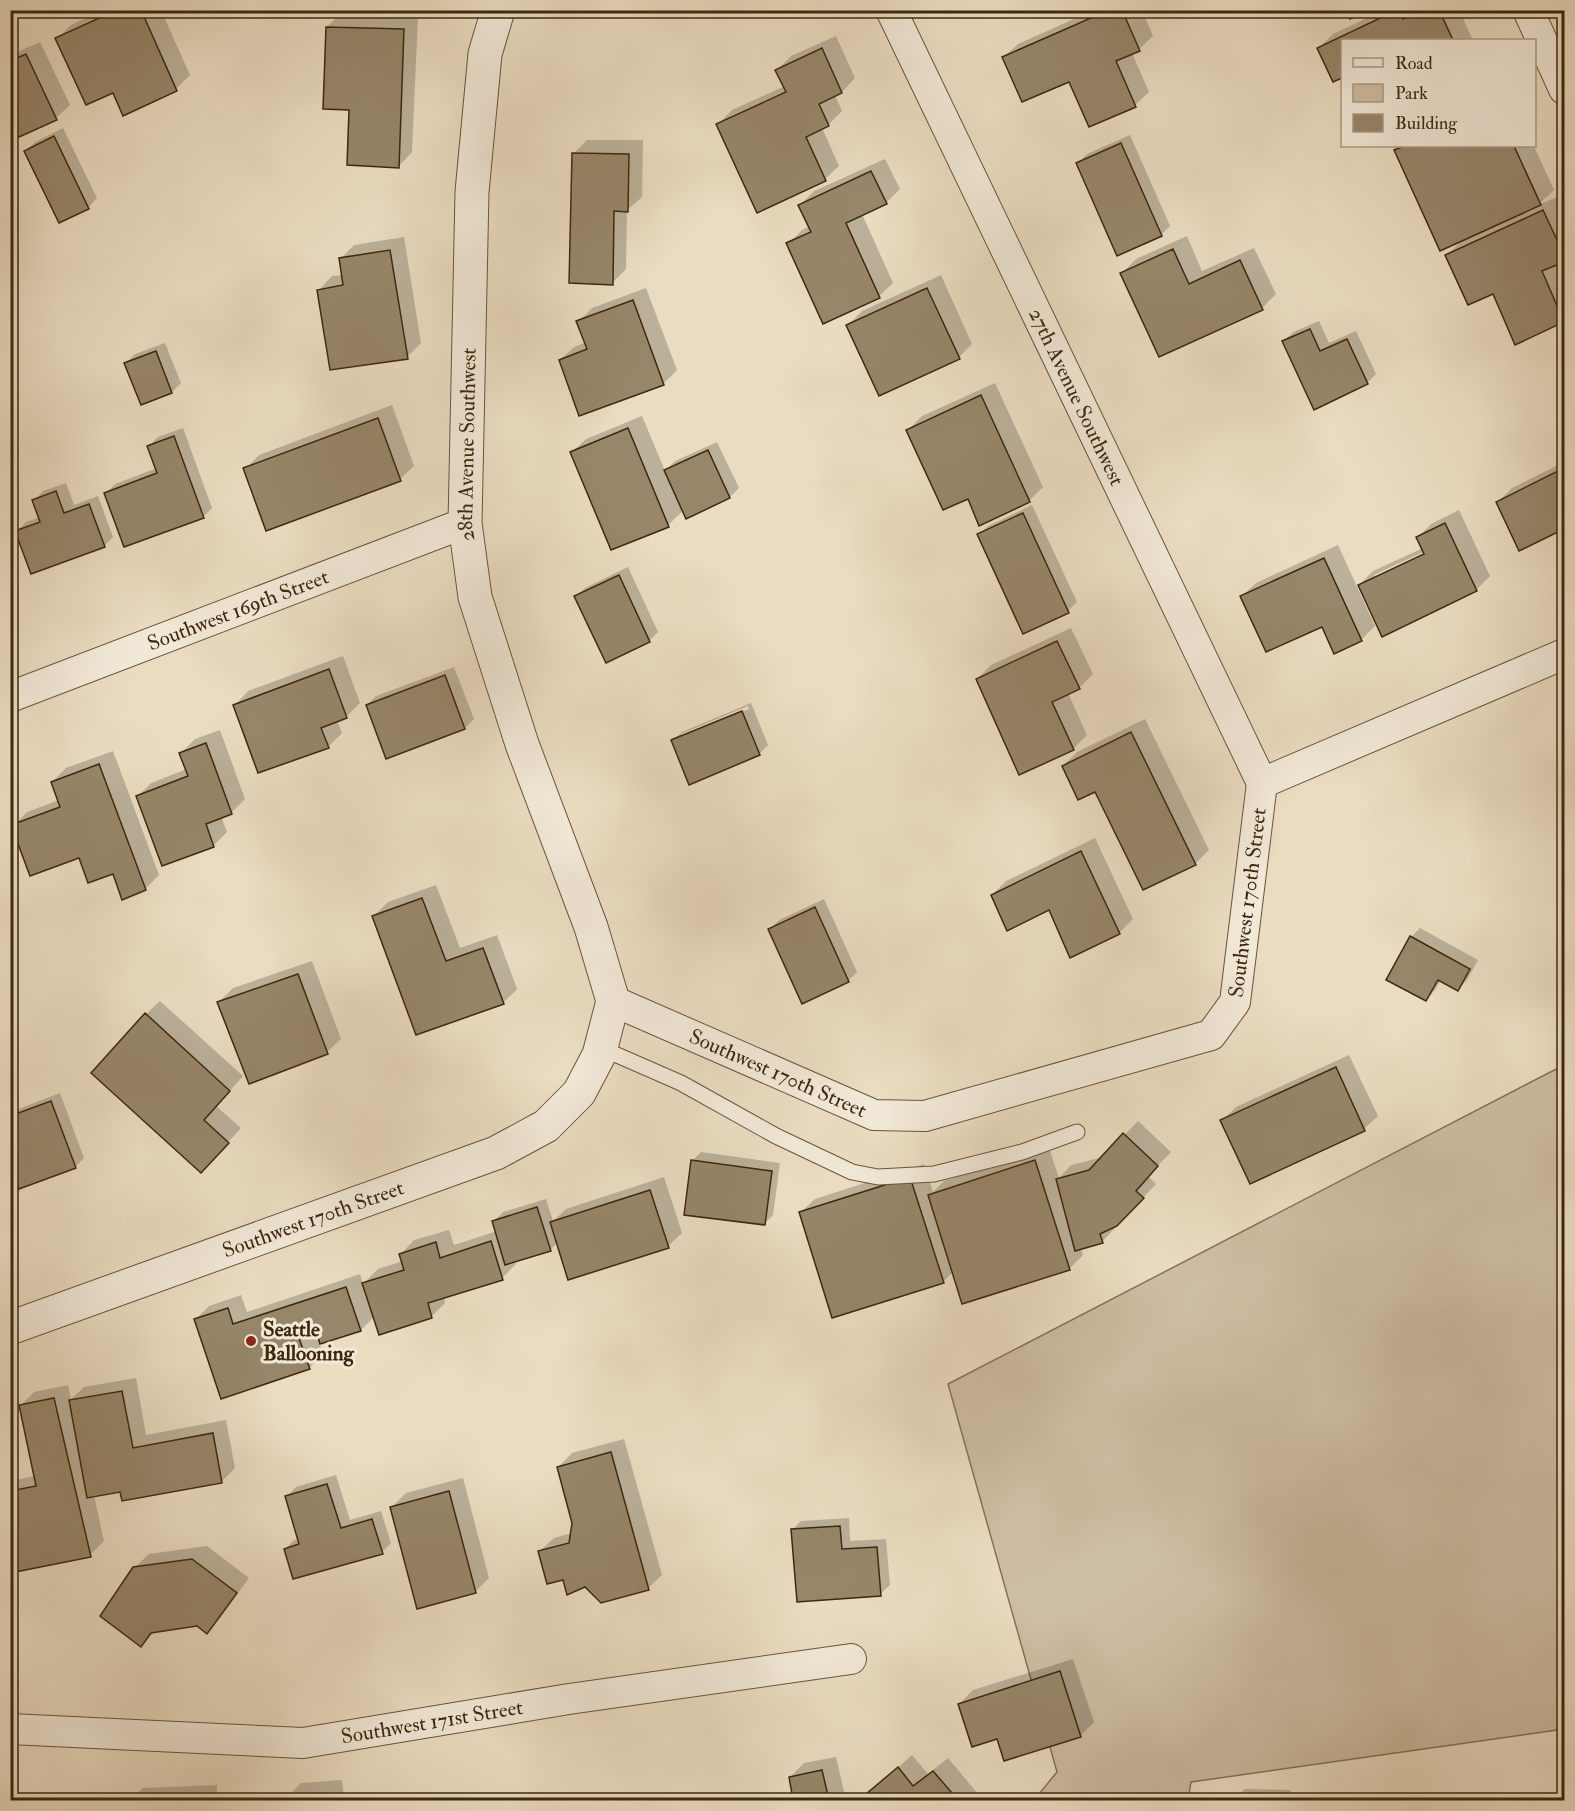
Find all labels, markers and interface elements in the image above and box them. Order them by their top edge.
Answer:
legend [1341,39,1536,147]
text: Road [1395,52,1433,75]
text: Park [1395,82,1428,105]
text: Building [1395,112,1458,135]
street label: 27th Avenue Southwest [1022,304,1130,490]
street label: 28th Avenue Southwest [452,347,483,543]
street label: Southwest 169th Street [144,563,333,657]
street label: Southwest 170th Street [1223,806,1273,999]
street label: Southwest 170th Street [685,1023,871,1124]
street label: Southwest 170th Street [219,1174,408,1264]
place label: Seattle Ballooning [263,1316,355,1367]
marker: Seattle Ballooning [244,1334,258,1348]
street label: Southwest 171st Street [339,1694,525,1750]

